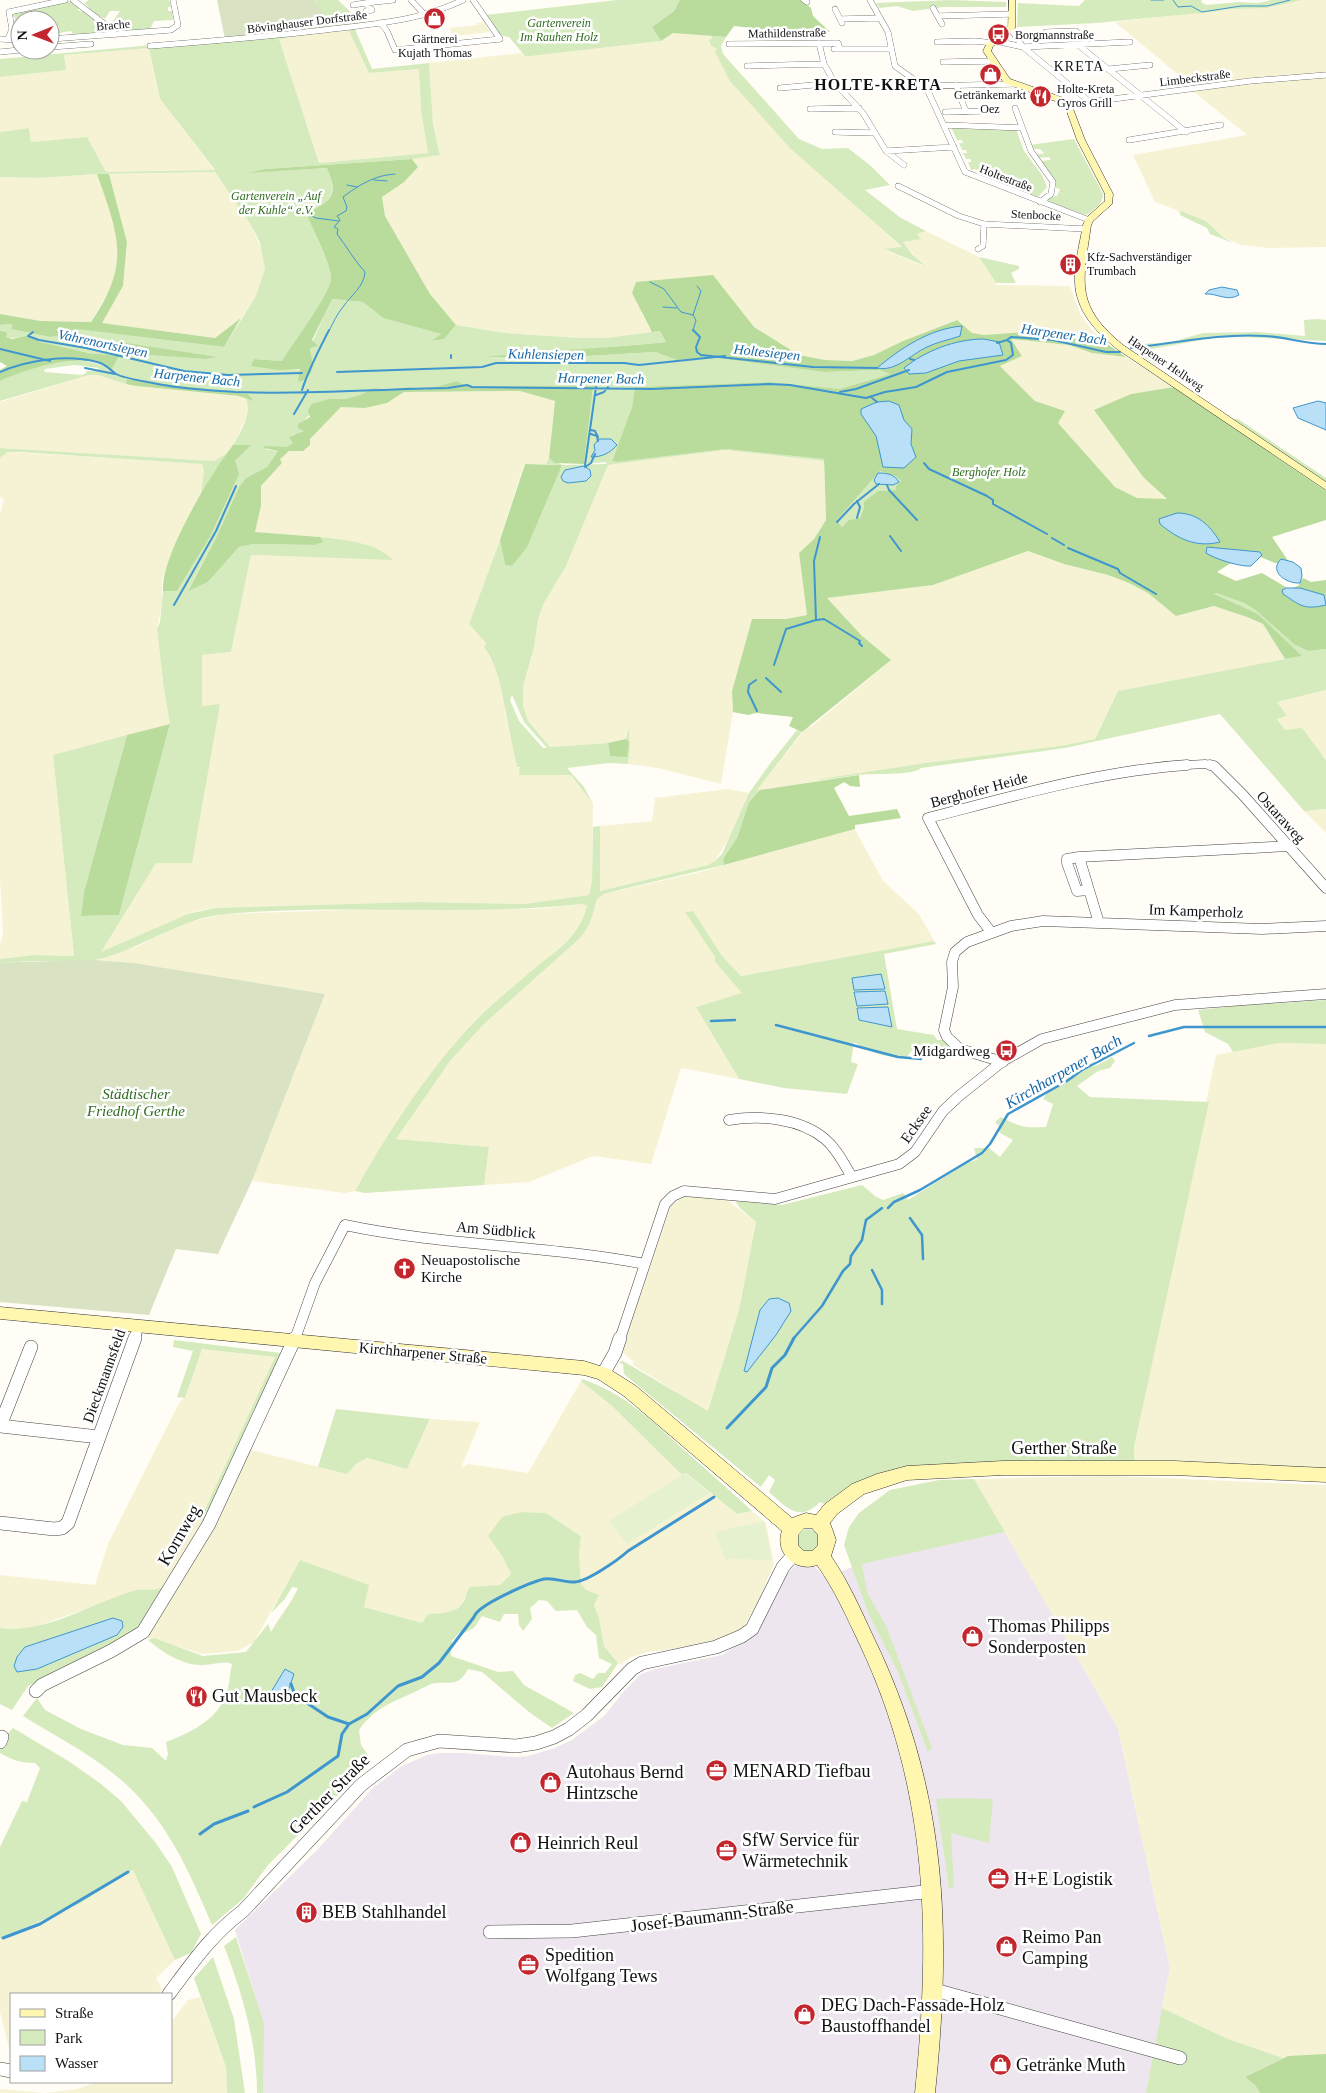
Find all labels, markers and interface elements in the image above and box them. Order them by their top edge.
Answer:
shop icon: Gärtnerei Kujath Thomas [423,6,447,30]
street label: Bövinghauser Dorfstraße [246,8,368,36]
north arrow [10,10,60,60]
park label: Gartenverein Im Rauhen Holz [519,16,598,44]
street label: Brache [95,17,131,33]
bus stop icon: Borgmannstraße [987,23,1011,47]
street label: Mathildenstraße [748,25,826,41]
place label: Borgmannstraße [1015,28,1094,42]
text: N [15,30,30,40]
place label: Gärtnerei Kujath Thomas [398,32,472,60]
district label: KRETA [1054,59,1104,74]
shop icon: Getränkemarkt Oez [978,62,1002,86]
street label: Limbeckstraße [1159,67,1231,89]
district label: HOLTE-KRETA [814,76,942,93]
place label: Holte-Kreta Gyros Grill [1057,82,1115,110]
restaurant icon: Holte-Kreta Gyros Grill [1029,84,1053,108]
place label: Getränkemarkt Oez [954,88,1027,116]
street label: Holtestraße [978,162,1034,194]
park label: Gartenverein „Auf der Kuhle“ e.V. [231,189,323,217]
street label: Stenbocke [1011,207,1061,223]
place label: Kfz-Sachverständiger Trumbach [1087,250,1192,278]
building icon: Kfz-Sachverständiger Trumbach [1059,252,1083,276]
water label: Harpener Bach [1019,321,1108,348]
water label: Vahrenortsiepen [57,327,149,360]
street label: Harpener Hellweg [1125,333,1207,393]
water label: Holtesiepen [732,341,801,363]
water label: Kuhlensiepen [507,346,584,363]
water label: Harpener Bach [152,365,241,389]
water label: Harpener Bach [557,370,644,387]
park label: Berghofer Holz [952,465,1026,479]
street label: Berghofer Heide [929,769,1030,811]
street label: Ostaraweg [1254,788,1309,847]
street label: Im Kamperholz [1148,901,1244,921]
water label: Kirchharpener Bach [1001,1031,1125,1113]
bus stop icon: Midgardweg [994,1039,1018,1063]
place label: Midgardweg [913,1043,990,1059]
park label: Städtischer Friedhof Gerthe [86,1086,185,1119]
street label: Ecksee [897,1102,935,1146]
street label: Am Südblick [456,1219,537,1241]
place label: Neuapostolische Kirche [421,1252,520,1285]
church icon: Neuapostolische Kirche [393,1257,417,1281]
street label: Dieckmannsfeld [80,1327,128,1425]
street label: Kirchharpener Straße [358,1339,488,1367]
street label: Gerther Straße [1011,1438,1117,1458]
street label: Kornweg [154,1501,204,1569]
place label: Thomas Philipps Sonderposten [988,1616,1110,1657]
shop icon: Thomas Philipps Sonderposten [960,1624,984,1648]
restaurant icon: Gut Mausbeck [184,1684,208,1708]
place label: Gut Mausbeck [212,1686,317,1706]
street label: Gerther Straße [285,1750,373,1838]
office icon: MENARD Tiefbau [705,1759,729,1783]
place label: MENARD Tiefbau [733,1761,871,1781]
place label: Autohaus Bernd Hintzsche [566,1762,683,1803]
shop icon: Autohaus Bernd Hintzsche [538,1770,562,1794]
place label: SfW Service für Wärmetechnik [742,1830,859,1871]
shop icon: Heinrich Reul [509,1831,533,1855]
place label: Heinrich Reul [537,1833,638,1853]
office icon: SfW Service für Wärmetechnik [714,1838,738,1862]
office icon: H+E Logistik [986,1867,1010,1891]
place label: H+E Logistik [1014,1869,1113,1889]
street label: Josef-Baumann-Straße [629,1896,795,1936]
building icon: BEB Stahlhandel [294,1900,318,1924]
place label: BEB Stahlhandel [322,1902,447,1922]
place label: Reimo Pan Camping [1022,1927,1102,1968]
shop icon: Reimo Pan Camping [994,1935,1018,1959]
place label: Spedition Wolfgang Tews [545,1945,657,1986]
office icon: Spedition Wolfgang Tews [517,1953,541,1977]
legend [10,1993,172,2083]
place label: DEG Dach-Fassade-Holz Baustoffhandel [821,1995,1004,2036]
shop icon: DEG Dach-Fassade-Holz Baustoffhandel [793,2003,817,2027]
text: Straße [55,2005,94,2021]
text: Park [55,2030,83,2046]
shop icon: Getränke Muth [988,2053,1012,2077]
text: Wasser [55,2055,98,2071]
place label: Getränke Muth [1016,2055,1125,2075]

